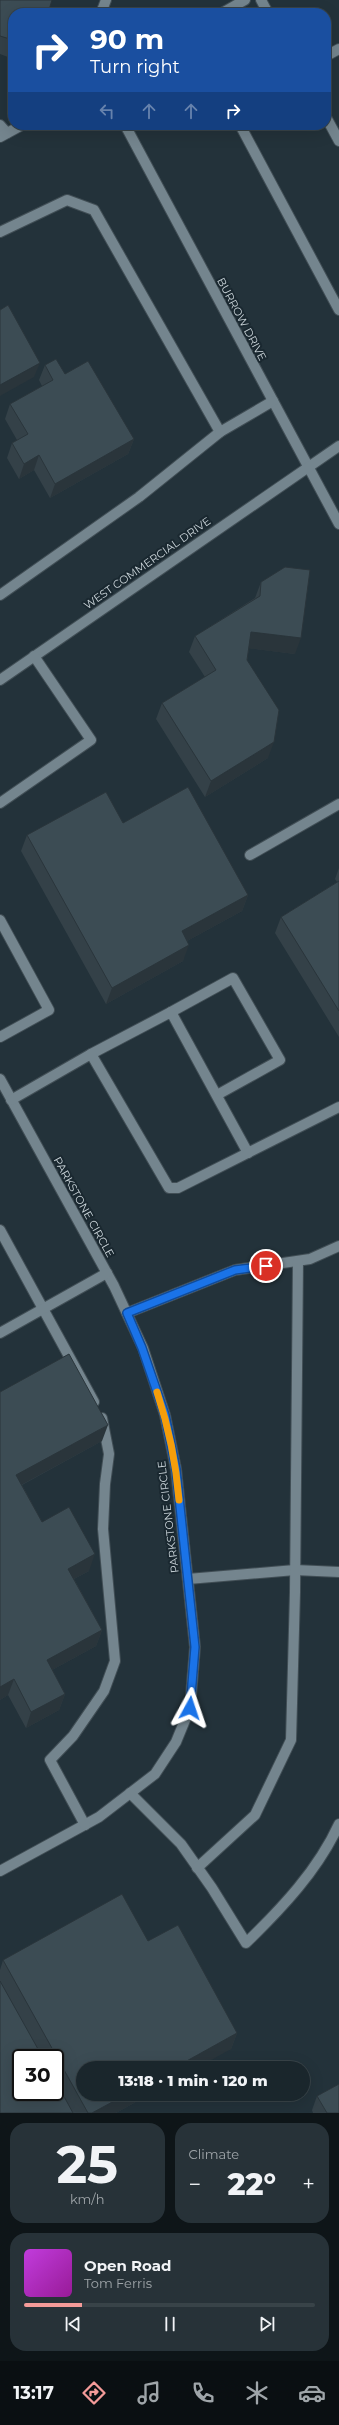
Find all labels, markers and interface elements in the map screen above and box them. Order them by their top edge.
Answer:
text: 90 m [90,22,164,56]
icon: right [24,24,76,76]
text: Turn right [90,56,180,78]
icon: left [96,100,118,122]
icon: ahead [138,100,160,122]
icon: ahead [180,100,202,122]
icon: right [222,100,244,122]
street label: BURROW DRIVE [214,275,270,363]
street label: WEST COMMERCIAL DRIVE [81,514,213,612]
street label: PARKSTONE CIRCLE [51,1154,117,1260]
pin [249,1249,283,1283]
icon: arrive [255,1255,277,1277]
street label: PARKSTONE CIRCLE [154,1460,182,1574]
position arrow [169,1687,211,1729]
speed limit sign: 30 [12,2049,64,2101]
text: 13:18 · 1 min · 120 m [118,2071,268,2090]
text: 25 [56,2133,118,2196]
text: Climate [189,2146,239,2162]
text: 22° [228,2166,276,2203]
text: − [189,2171,201,2198]
text: + [302,2171,315,2198]
text: km/h [70,2191,105,2207]
text: Open Road [84,2256,172,2275]
text: Tom Ferris [84,2275,152,2291]
icon: previous [62,2313,84,2335]
icon: pause [159,2313,181,2335]
icon: next [256,2313,278,2335]
icon: directions [80,2379,108,2407]
icon: music [135,2379,163,2407]
icon: phone [189,2379,217,2407]
icon: climate [243,2379,271,2407]
icon: car [298,2379,326,2407]
text: 13:17 [13,2382,54,2404]

